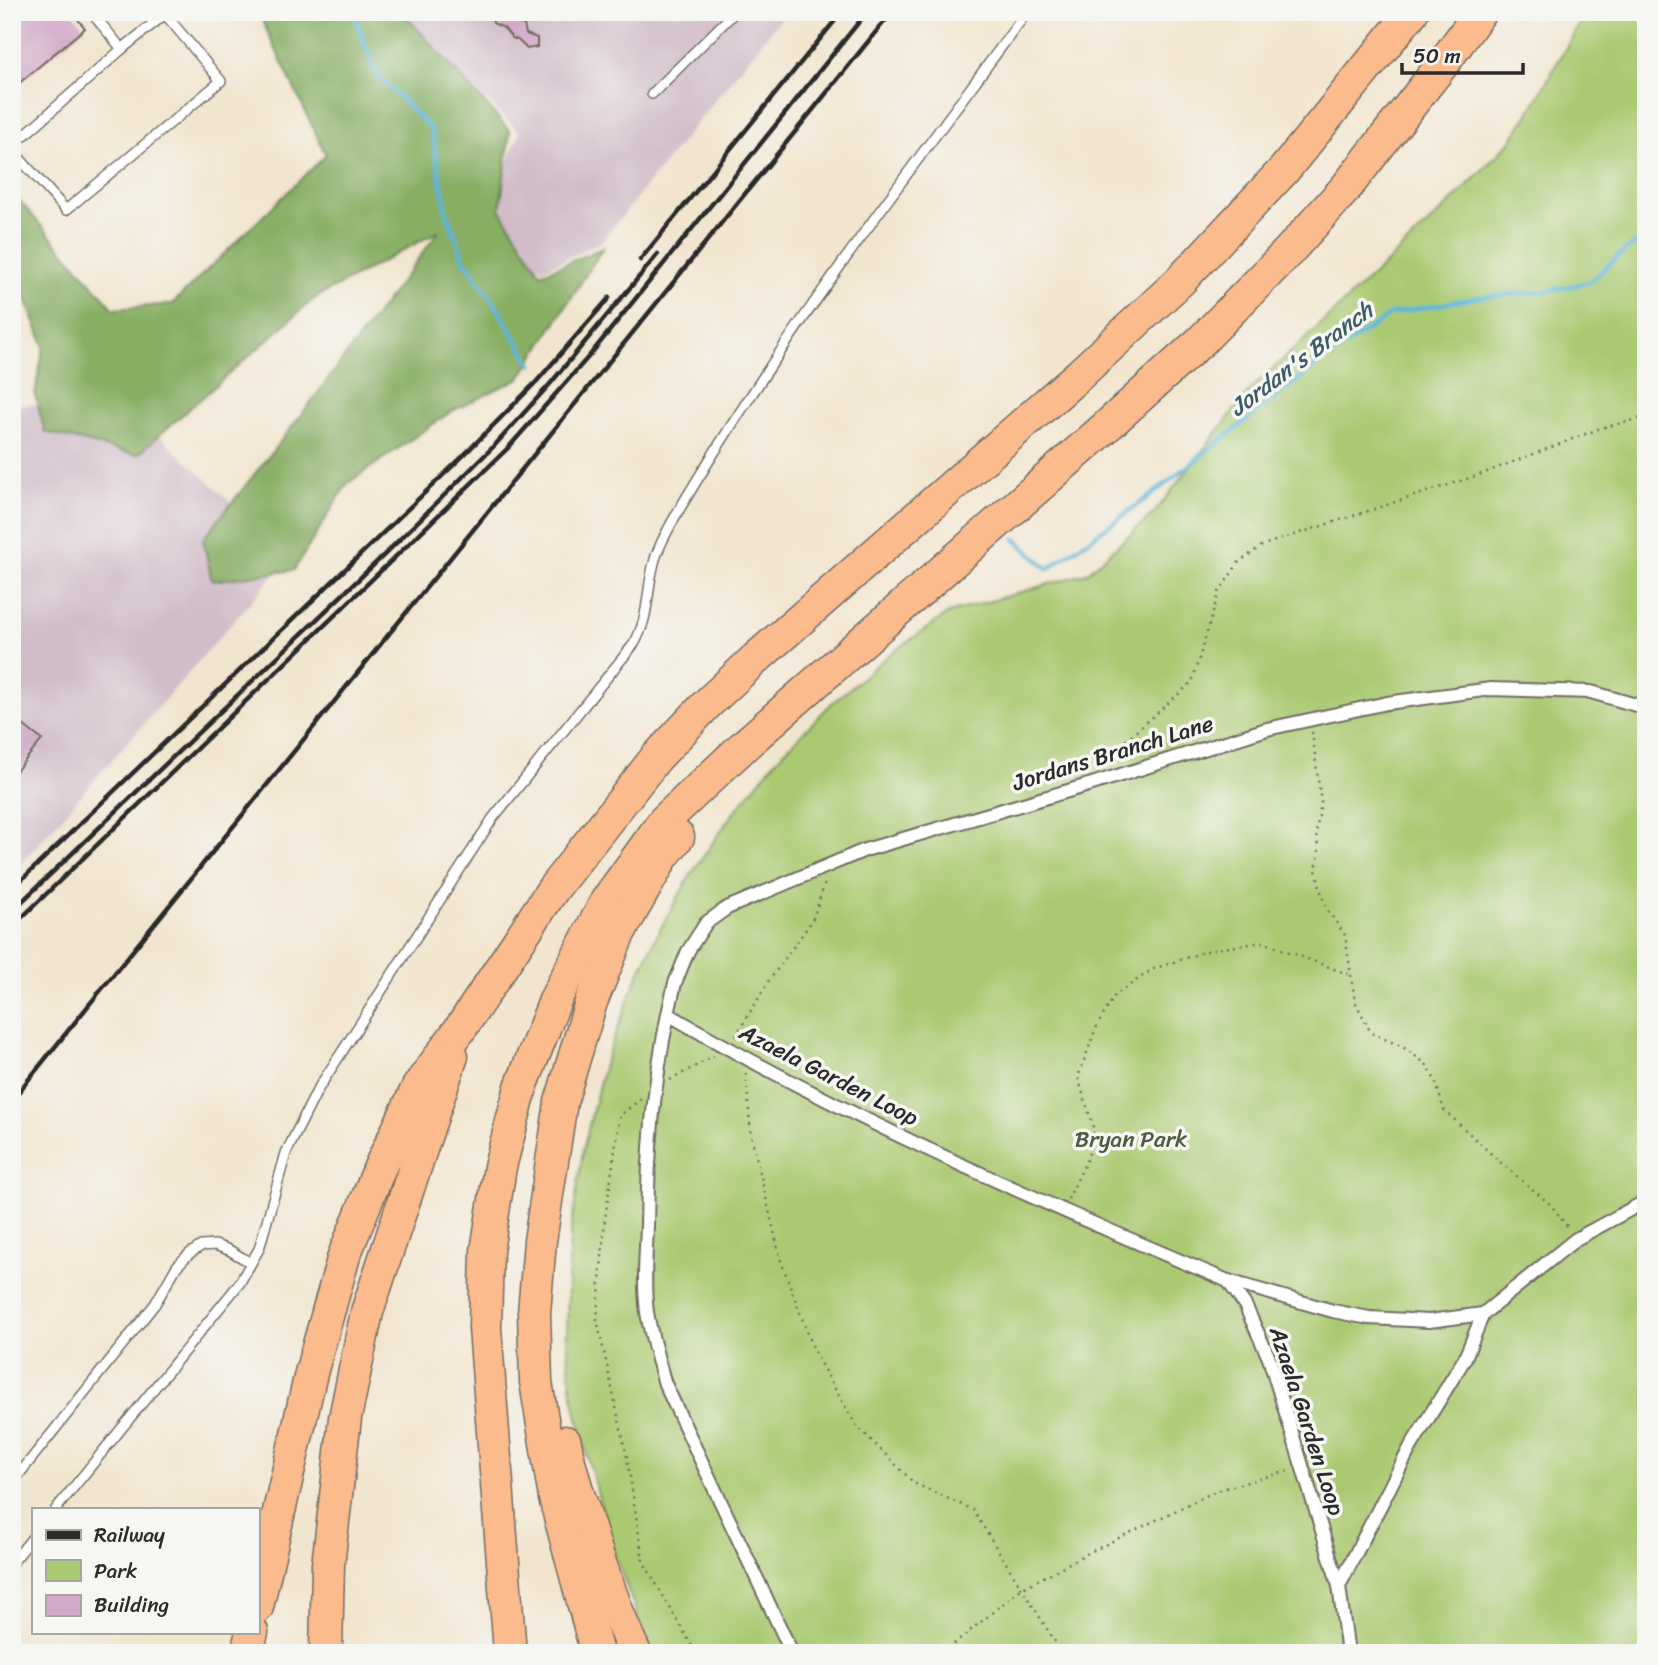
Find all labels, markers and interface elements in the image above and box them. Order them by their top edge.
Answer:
scale bar [1402,32,1523,76]
text: 50 m [1413,37,1461,75]
water label: Jordan's Branch [1220,289,1384,428]
street label: Jordans Branch Lane [1006,703,1219,803]
street label: Azaela Garden Loop [731,1012,926,1138]
park label: Bryan Park [1075,1119,1187,1160]
street label: Azaela Garden Loop [1257,1320,1357,1521]
legend [32,1508,259,1634]
text: Railway [94,1516,165,1554]
text: Park [94,1552,137,1590]
text: Building [94,1586,170,1624]

